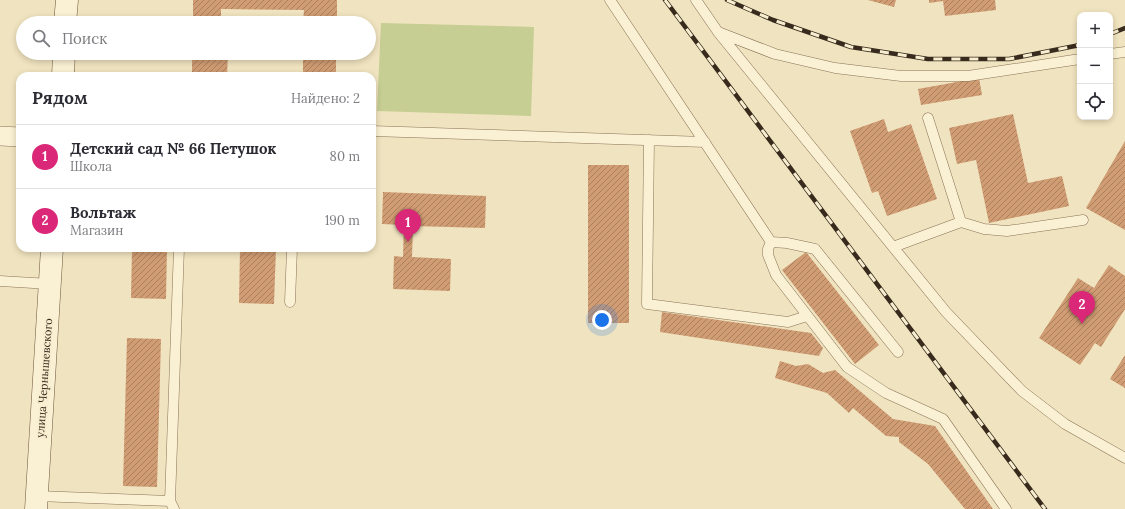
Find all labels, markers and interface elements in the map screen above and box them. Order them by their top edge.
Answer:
map controls [1077,12,1113,120]
button: + [1077,12,1113,48]
search box [16,16,376,60]
icon: search [30,27,52,49]
text: Поиск [62,29,107,48]
button: − [1077,48,1113,84]
button: locate [1077,84,1113,120]
text: Рядом [32,87,88,109]
text: Найдено: 2 [291,90,360,107]
text: Детский сад № 66 Петушок [70,139,276,158]
text: 1 [42,148,48,165]
text: 80 m [330,148,360,165]
text: Школа [70,158,112,175]
text: Вольтаж [70,203,136,222]
pin: 1 [395,209,421,242]
text: 2 [42,212,48,229]
text: 190 m [325,212,360,229]
text: Магазин [70,222,123,239]
pin: 2 [1069,291,1095,324]
your location [592,310,612,330]
street label: улица Чернышевского [33,318,55,438]

